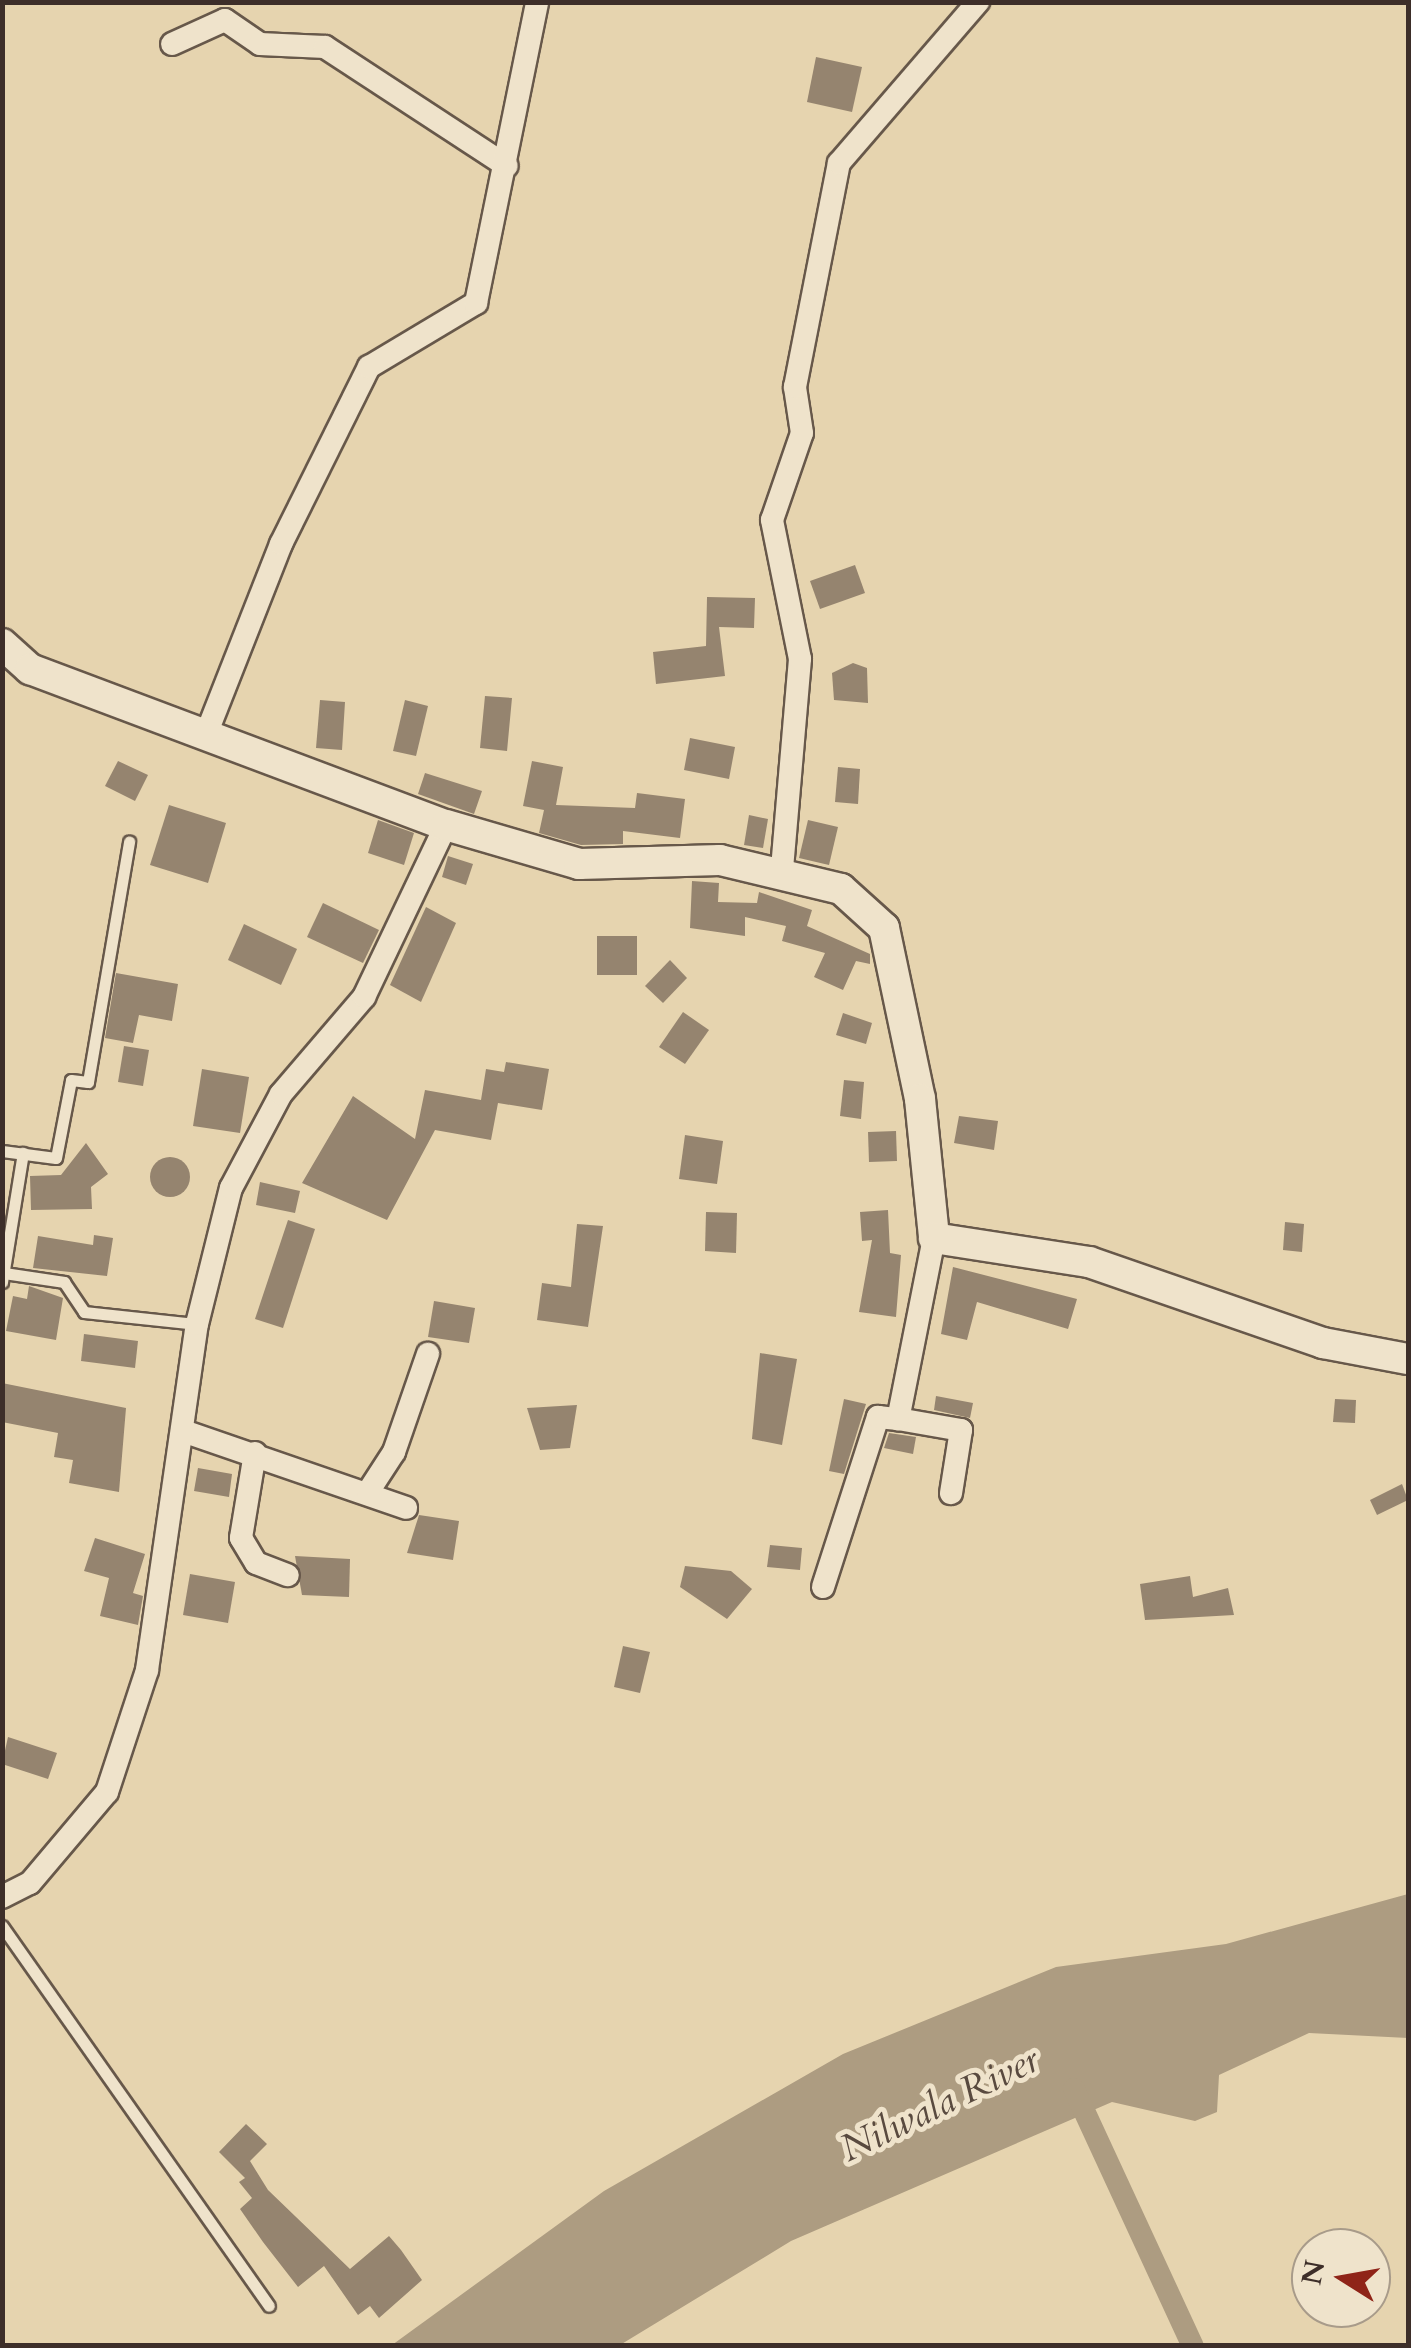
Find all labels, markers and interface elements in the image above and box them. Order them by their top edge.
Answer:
water label: Nilwala River [833,2037,1047,2173]
north arrow [1291,2228,1391,2328]
text: N [1293,2257,1334,2288]

